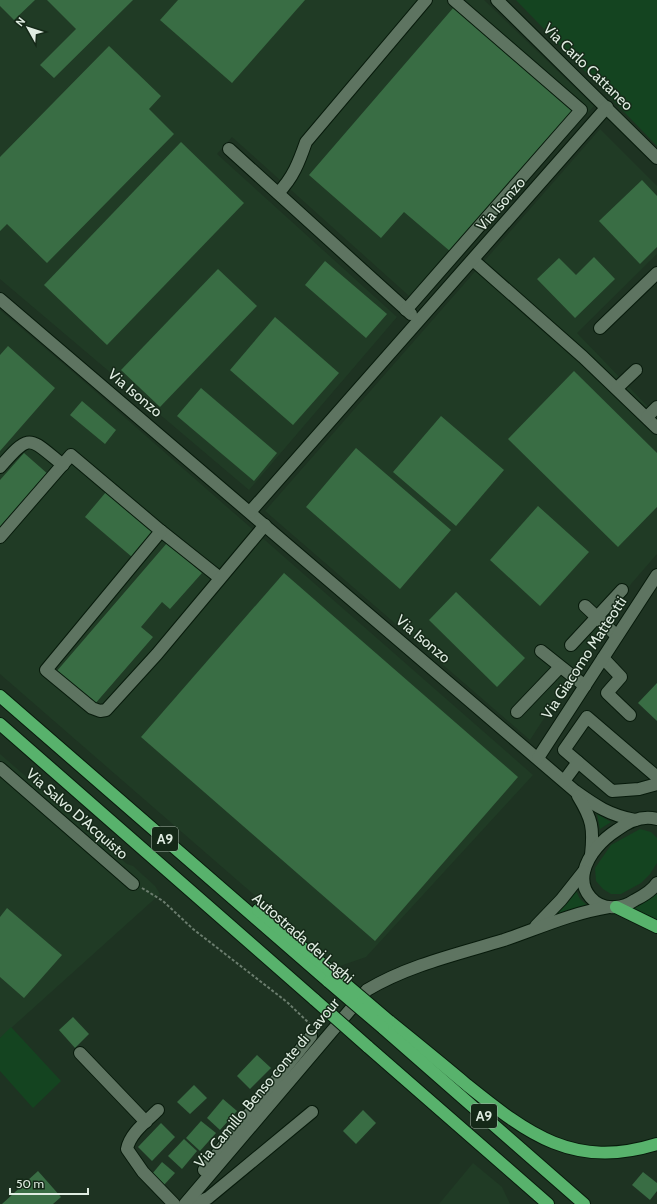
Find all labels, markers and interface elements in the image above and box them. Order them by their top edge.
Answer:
north arrow [8,8,48,48]
text: N [12,14,28,29]
street label: Via Carlo Cattaneo [539,20,637,114]
street label: Via Isonzo [473,173,529,235]
street label: Via Isonzo [104,365,166,421]
street label: Via Giacomo Matteotti [538,594,630,722]
street label: Via Isonzo [392,611,454,667]
street label: Via Salvo D'Acquisto [22,765,132,863]
road number: A9 [152,827,178,851]
street label: Autostrada dei Laghi [249,889,357,987]
street label: Via Camillo Benso conte di Cavour [191,994,344,1172]
road number: A9 [471,1104,497,1128]
scale bar [10,1170,88,1196]
text: 50 m [16,1176,44,1191]

